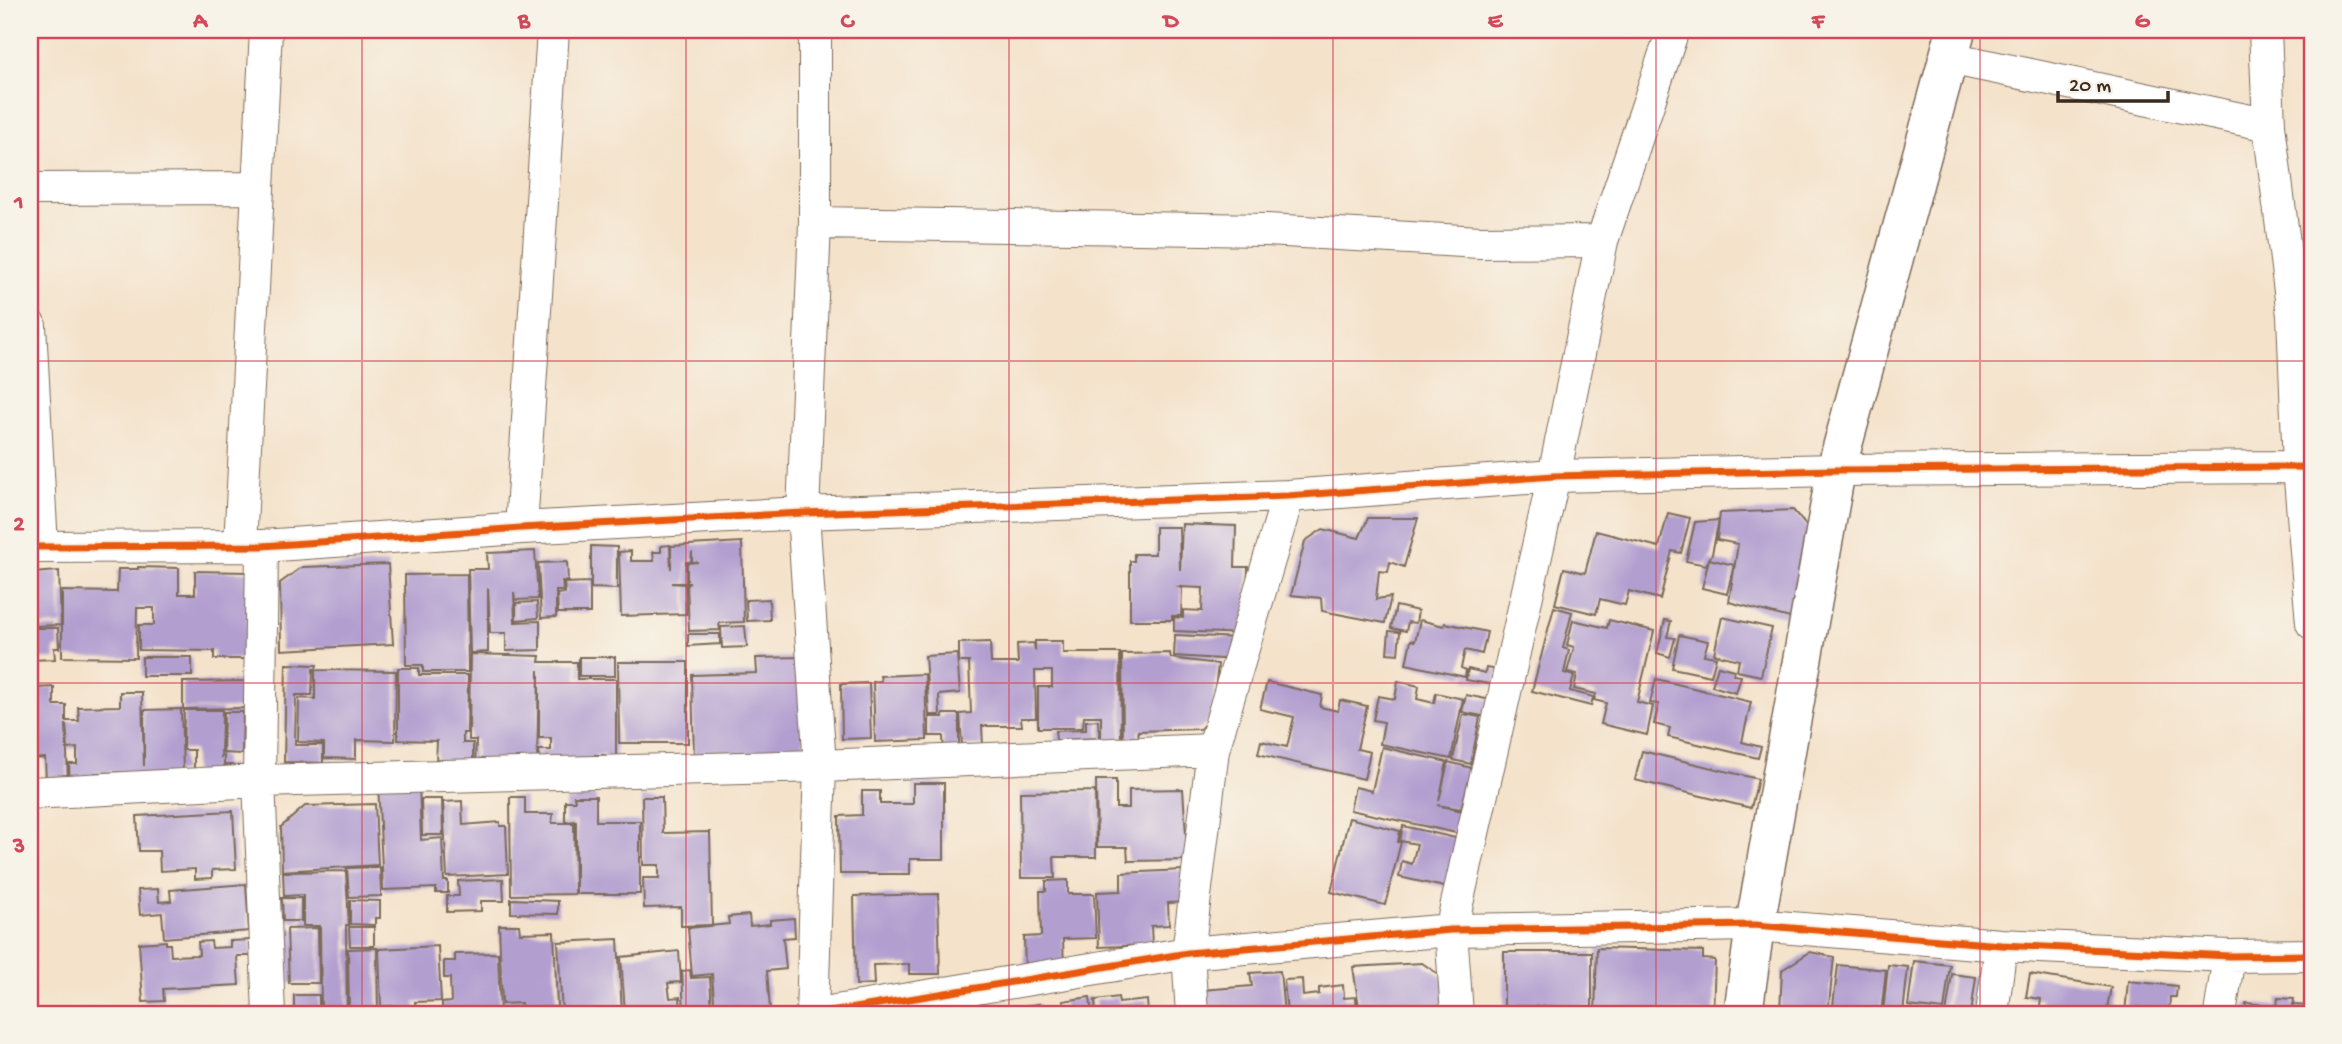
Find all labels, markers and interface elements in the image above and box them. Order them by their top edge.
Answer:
text: A [192,9,208,36]
text: B [517,9,531,36]
text: C [841,9,856,36]
text: D [1162,9,1180,36]
text: E [1488,9,1504,36]
text: F [1811,9,1826,36]
text: G [2135,9,2151,36]
scale bar [2058,60,2169,104]
text: 20 m [2069,75,2111,100]
text: 1 [13,190,24,217]
text: 2 [13,512,25,539]
text: 3 [12,834,25,861]

